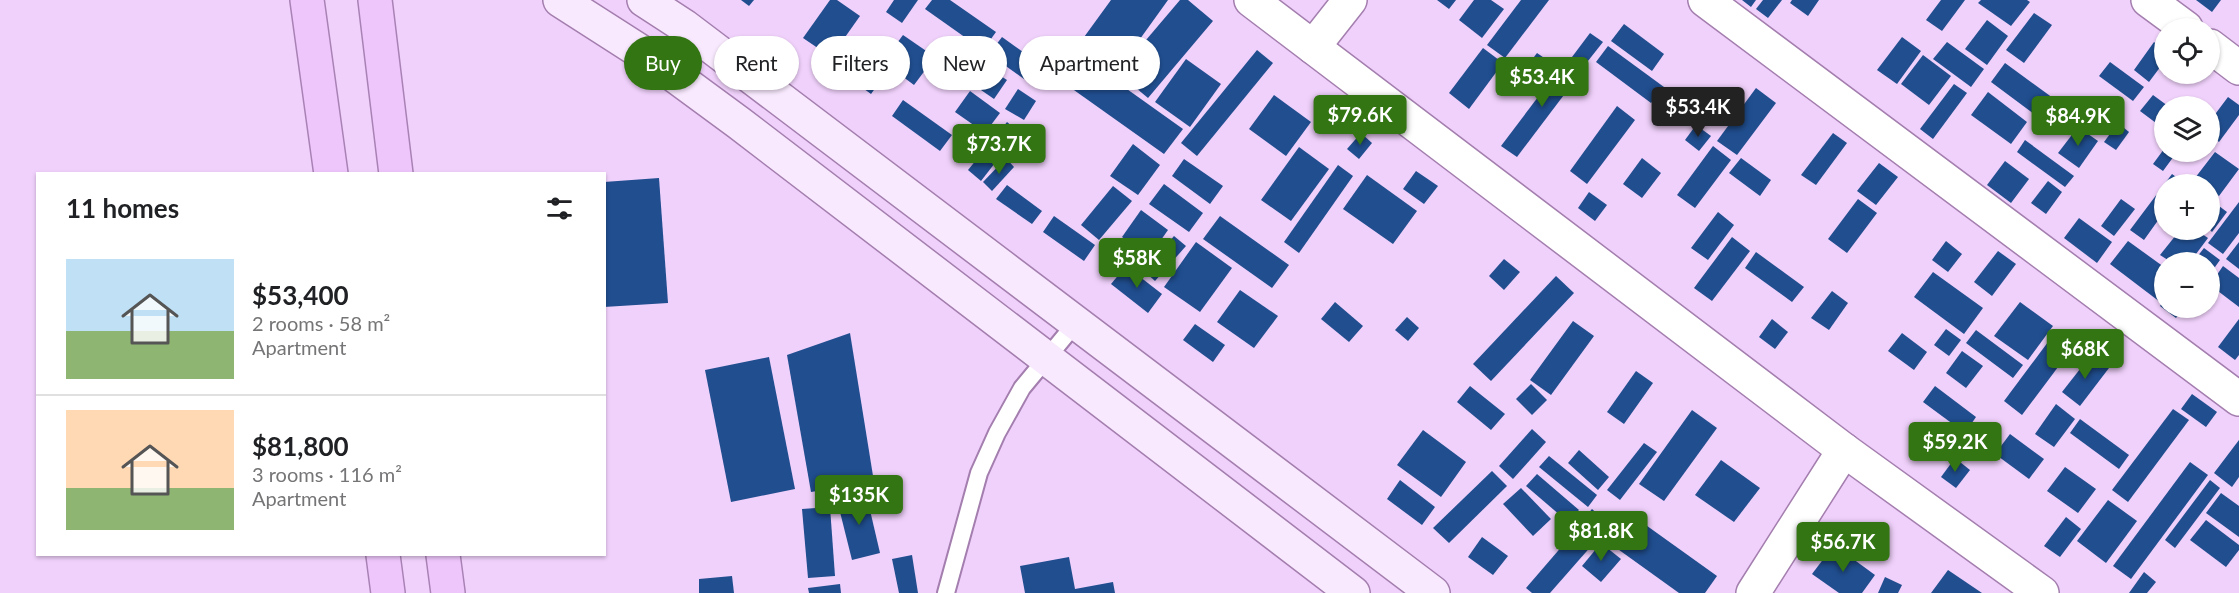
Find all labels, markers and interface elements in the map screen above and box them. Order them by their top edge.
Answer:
map controls [2154,18,2220,318]
button: locate [2154,18,2220,84]
chip: Buy [624,36,702,90]
chip: Rent [714,36,799,90]
chip: Filters [811,36,910,90]
chip: New [922,36,1007,90]
chip: Apartment [1019,36,1160,90]
pin: $53.4K [1493,57,1591,108]
text: $53.4K [1510,64,1574,88]
pin: $53.4K [1649,87,1747,138]
text: $53.4K [1666,94,1730,118]
pin: $79.6K [1311,95,1409,146]
pin: $84.9K [2029,96,2127,147]
button: layers [2154,96,2220,162]
text: $79.6K [1328,102,1392,126]
text: $84.9K [2046,103,2110,127]
pin: $73.7K [950,124,1048,175]
text: $73.7K [967,131,1031,155]
button: + [2154,174,2220,240]
text: 11 homes [66,192,179,224]
icon: filters [543,192,576,225]
pin: $58K [1101,238,1173,289]
text: $58K [1113,245,1161,269]
button: − [2154,252,2220,318]
text: $53,400 [252,279,349,311]
icon: home [114,283,186,355]
text: 2 rooms · 58 m² [252,311,390,335]
pin: $68K [2049,329,2121,380]
text: Apartment [252,335,346,359]
text: $68K [2061,336,2109,360]
pin: $59.2K [1906,422,2004,473]
text: $59.2K [1923,429,1987,453]
text: $81,800 [252,430,349,462]
icon: home [114,434,186,506]
text: 3 rooms · 116 m² [252,462,402,486]
pin: $135K [817,475,901,526]
text: $135K [829,482,889,506]
text: Apartment [252,486,346,510]
pin: $81.8K [1552,511,1650,562]
text: $81.8K [1569,518,1633,542]
pin: $56.7K [1794,522,1892,573]
text: $56.7K [1811,529,1875,553]

